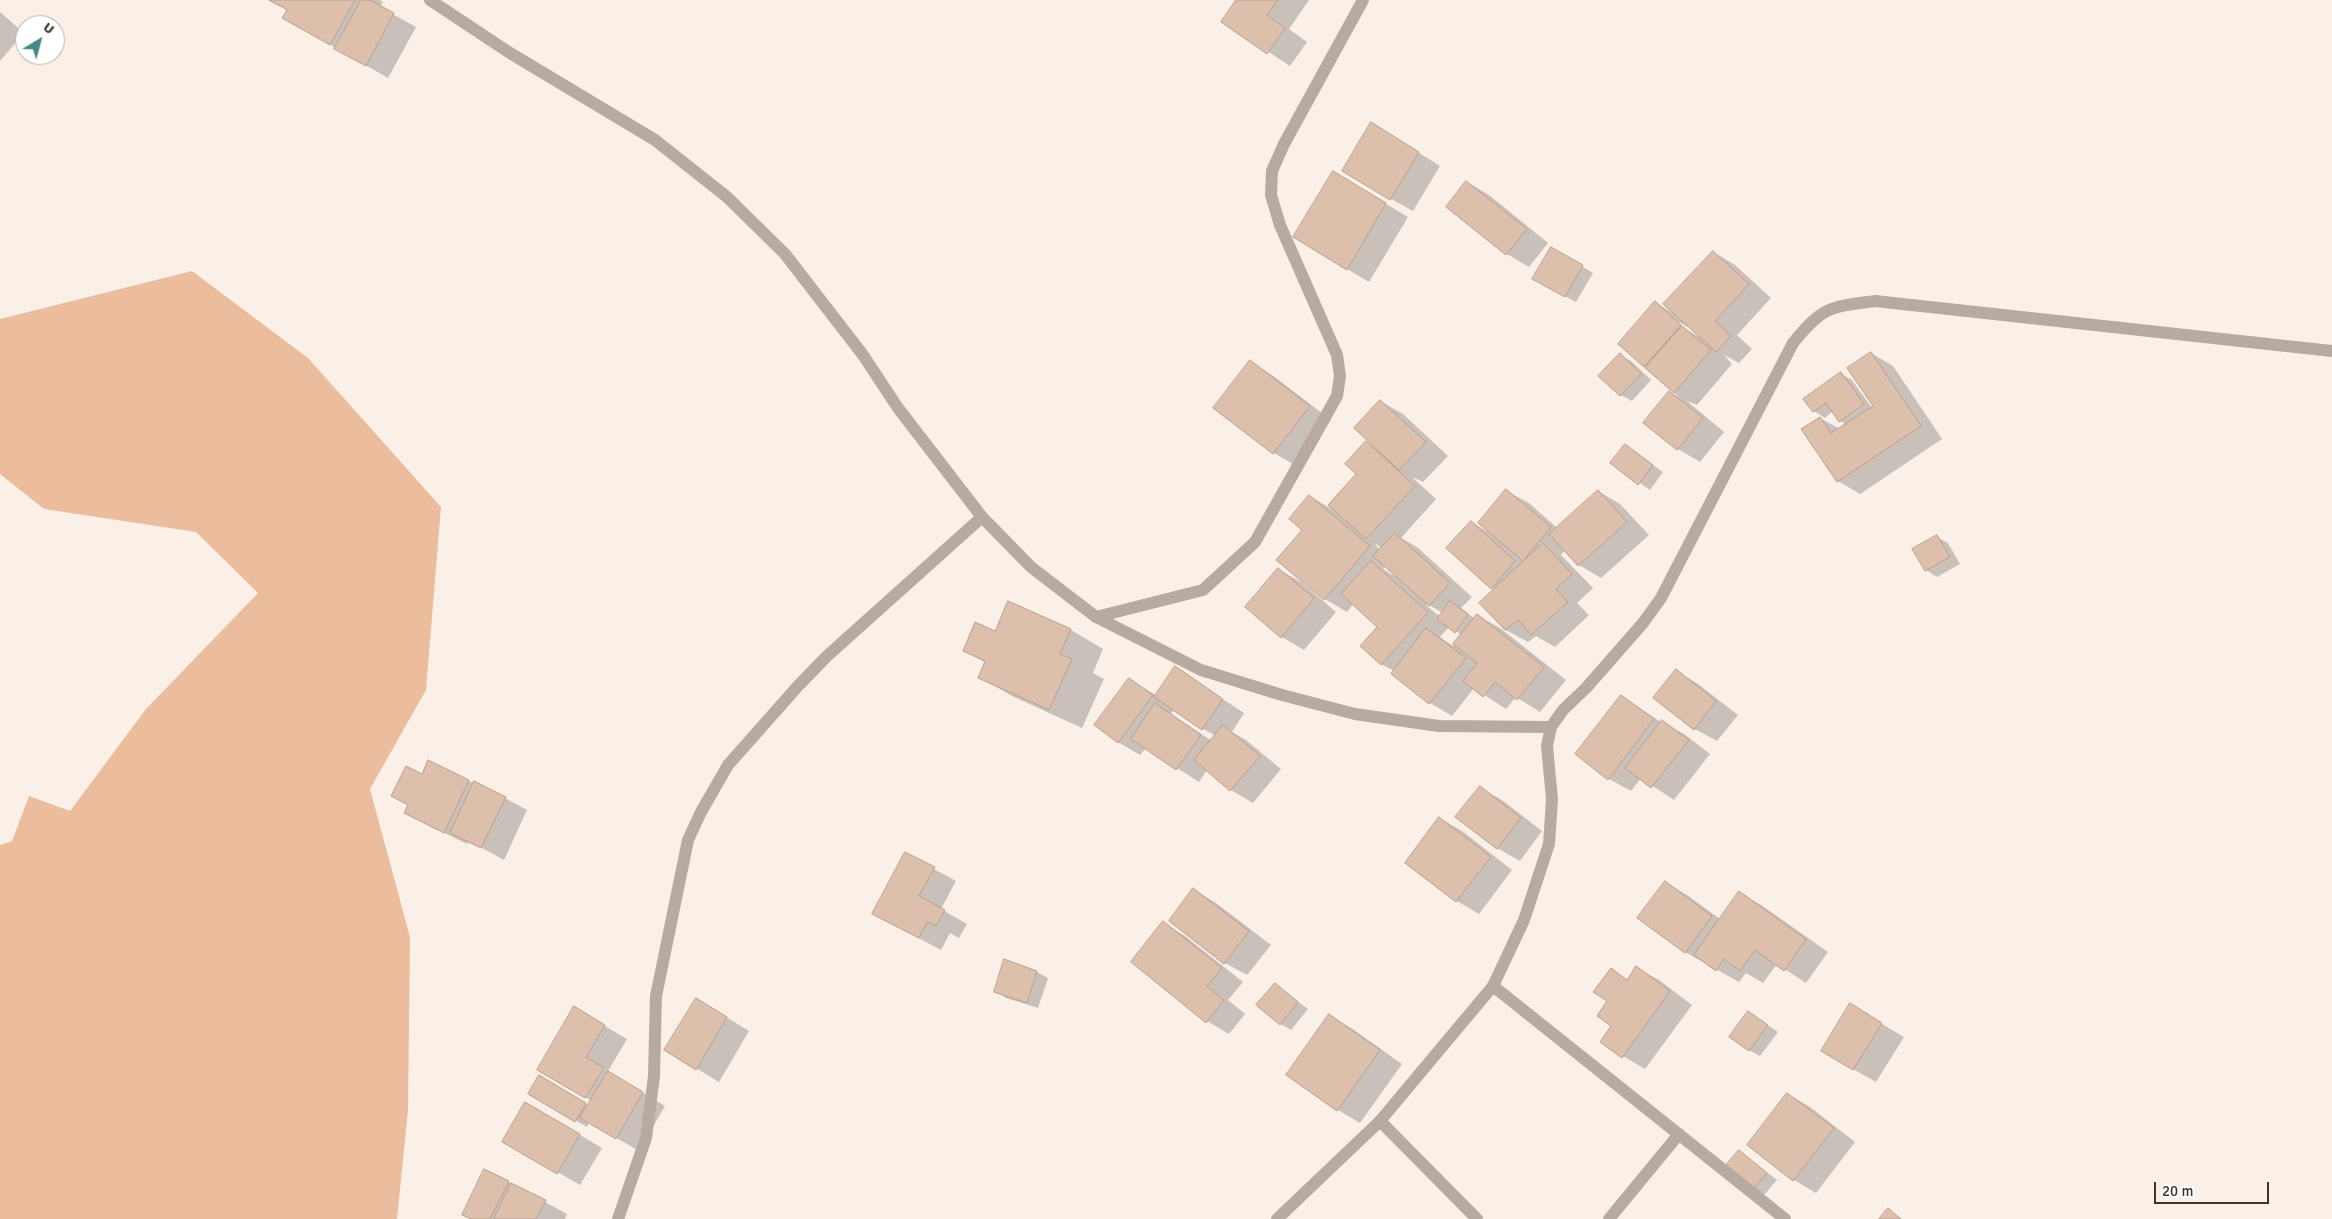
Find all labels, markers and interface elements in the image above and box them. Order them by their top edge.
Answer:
north arrow [15,15,65,65]
text: U [40,19,58,38]
scale bar [2157,1172,2272,1204]
text: 20 m [2162,1182,2193,1200]

